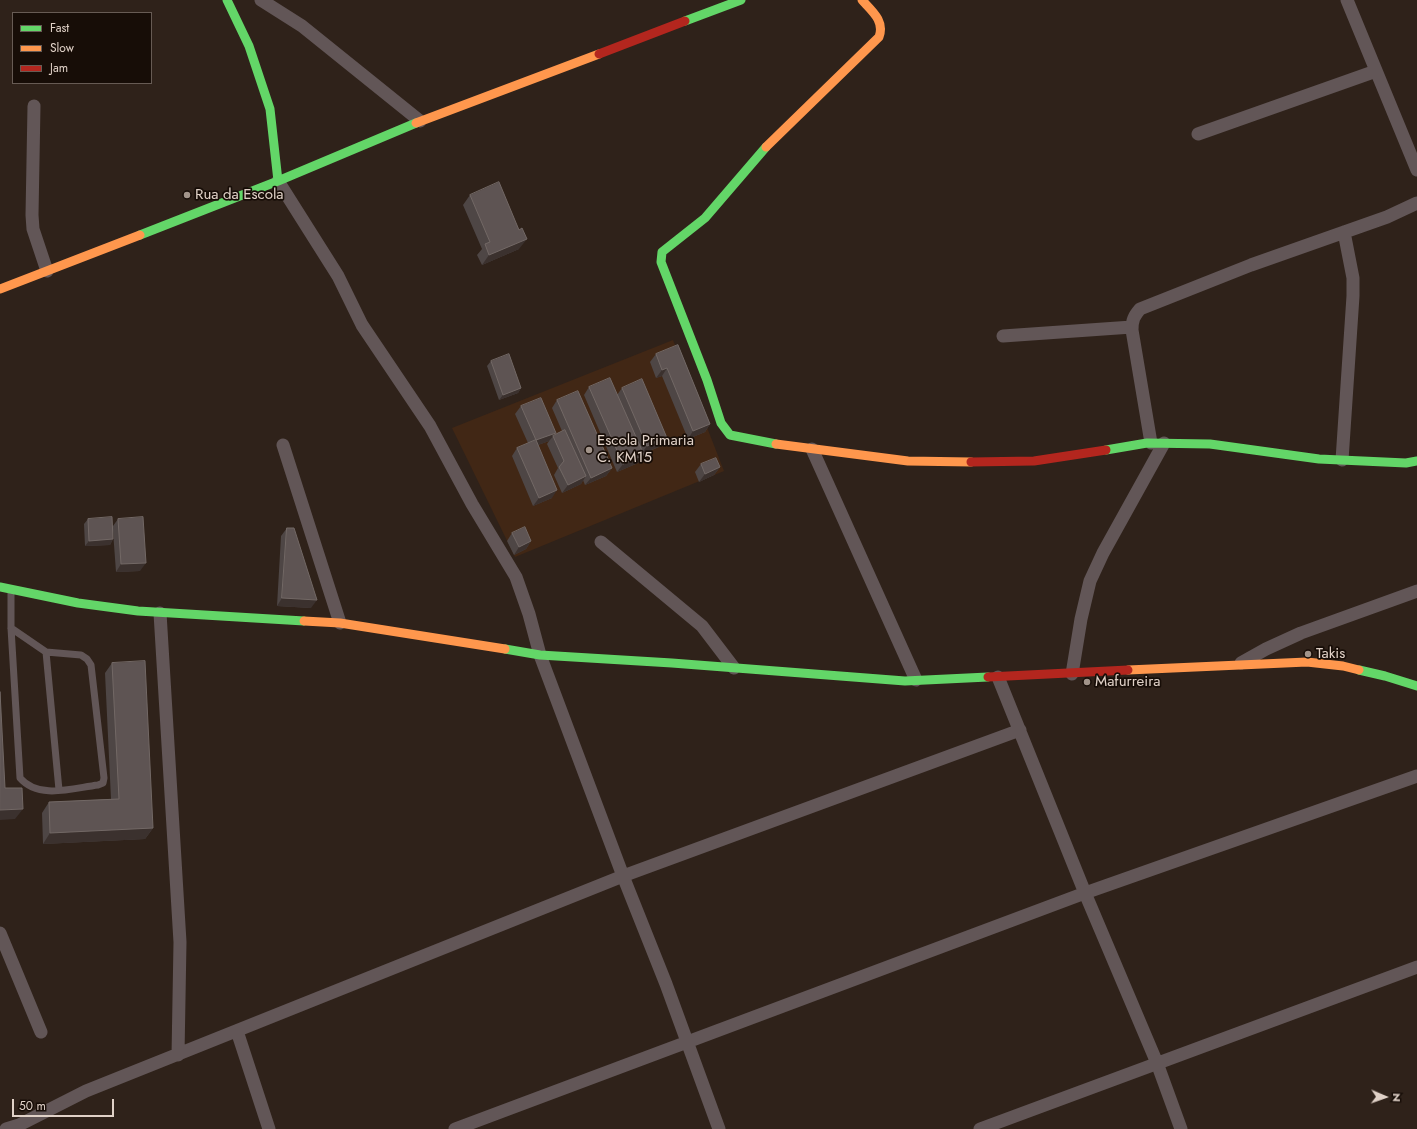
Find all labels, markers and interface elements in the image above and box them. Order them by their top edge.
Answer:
legend [12,12,152,84]
text: Fast [50,19,69,37]
text: Slow [50,39,74,57]
text: Jam [50,59,68,77]
place label: Rua da Escola [195,186,284,204]
marker: Rua da Escola [182,190,192,200]
place label: Escola Primaria C. KM15 [597,432,694,467]
marker: Escola Primaria C. KM15 [584,445,594,455]
place label: Takis [1316,645,1345,663]
marker: Takis [1303,649,1313,659]
place label: Mafurreira [1095,673,1161,691]
marker: Mafurreira [1082,677,1092,687]
north arrow [1365,1077,1405,1117]
scale bar [14,1091,116,1117]
text: N [1389,1093,1405,1102]
text: 50 m [19,1097,46,1115]

